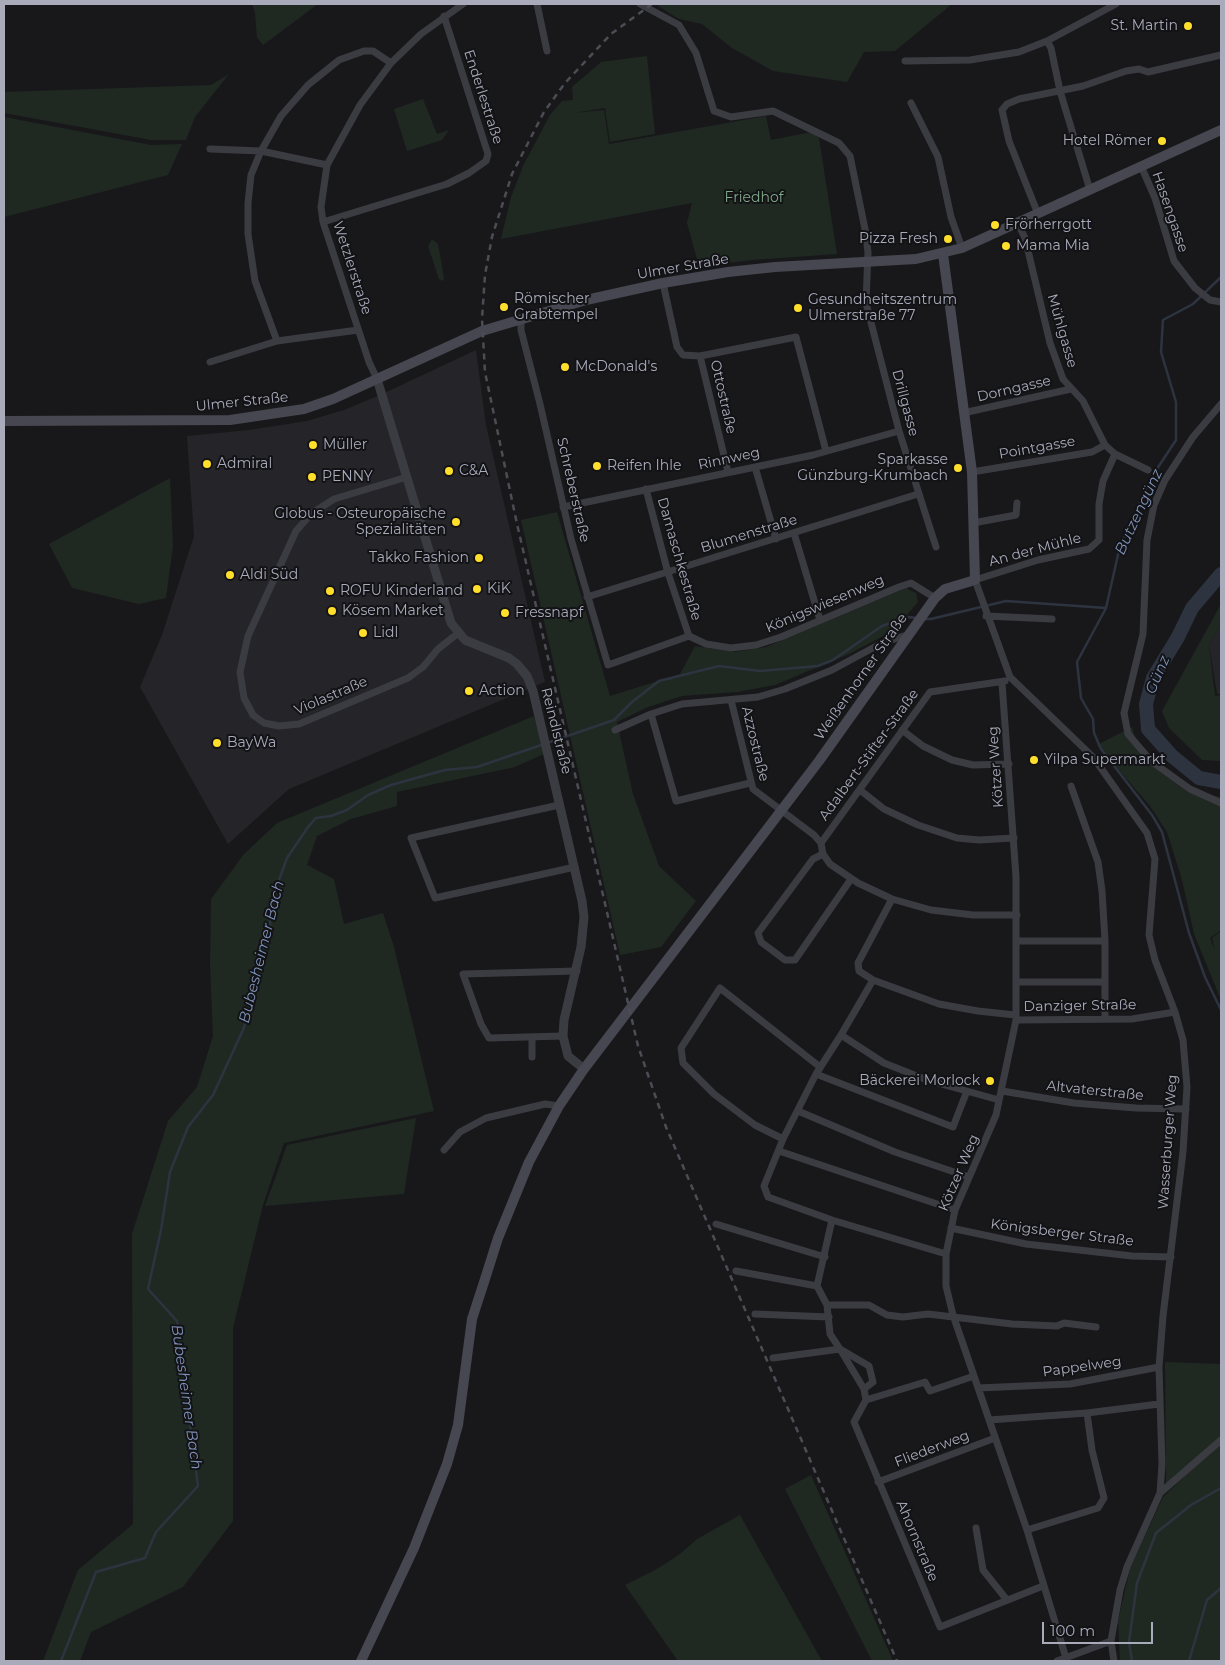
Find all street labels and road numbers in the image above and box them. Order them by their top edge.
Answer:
street label: Enderlestraße [460,48,506,146]
street label: Hasengasse [1148,169,1192,255]
street label: Wetzlerstraße [329,219,375,317]
street label: Ulmer Straße [636,251,730,283]
street label: Mühlgasse [1043,292,1081,370]
street label: Ottostraße [706,359,740,435]
street label: Drillgasse [888,368,922,438]
street label: Dorngasse [975,372,1053,406]
street label: Ulmer Straße [195,389,289,415]
street label: Pointgasse [997,433,1077,463]
street label: Schreberstraße [553,436,593,544]
street label: Rinnweg [697,444,761,474]
street label: Damaschkestraße [653,496,705,622]
street label: Blumenstraße [699,511,799,557]
street label: An der Mühle [987,530,1083,570]
street label: Königswiesenweg [763,571,887,637]
street label: Weißenhorner Straße [811,610,911,744]
street label: Violastraße [292,673,370,719]
street label: Reindlstraße [537,686,575,776]
street label: Adalbert-Stifter-Straße [816,686,922,824]
street label: Azzostraße [738,705,772,783]
street label: Kötzer Weg [985,726,1007,808]
street label: Danziger Straße [1023,997,1137,1015]
street label: Wasserburger Weg [1155,1074,1181,1210]
street label: Altvaterstraße [1045,1078,1145,1104]
street label: Kötzer Weg [935,1132,983,1214]
street label: Königsberger Straße [989,1216,1135,1250]
street label: Pappelweg [1041,1353,1123,1381]
street label: Fliederweg [892,1427,972,1471]
street label: Ahornstraße [892,1498,942,1584]

